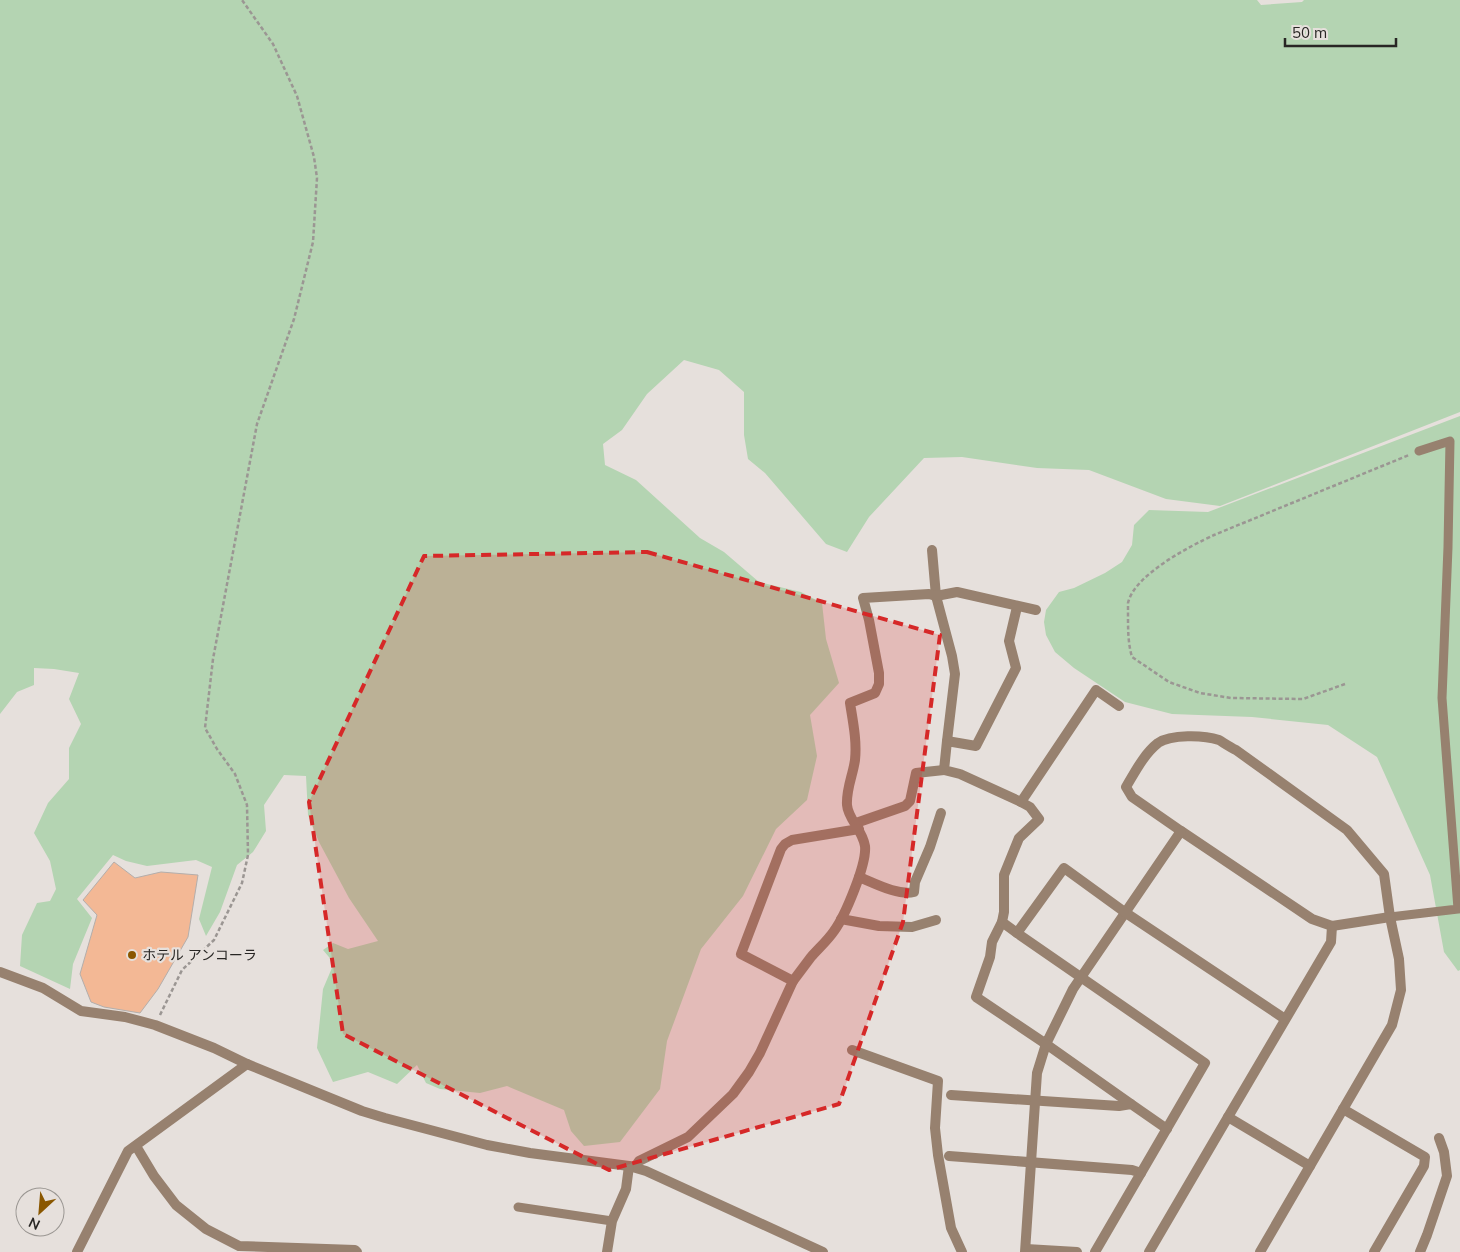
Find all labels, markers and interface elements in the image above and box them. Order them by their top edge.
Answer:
scale bar [1285,15,1396,47]
text: 50 m [1292,23,1327,42]
place label: ホテル アンコーラ [142,946,257,964]
marker: ホテル アンコーラ [126,949,138,961]
north arrow [15,1187,65,1237]
text: N [26,1213,43,1234]

